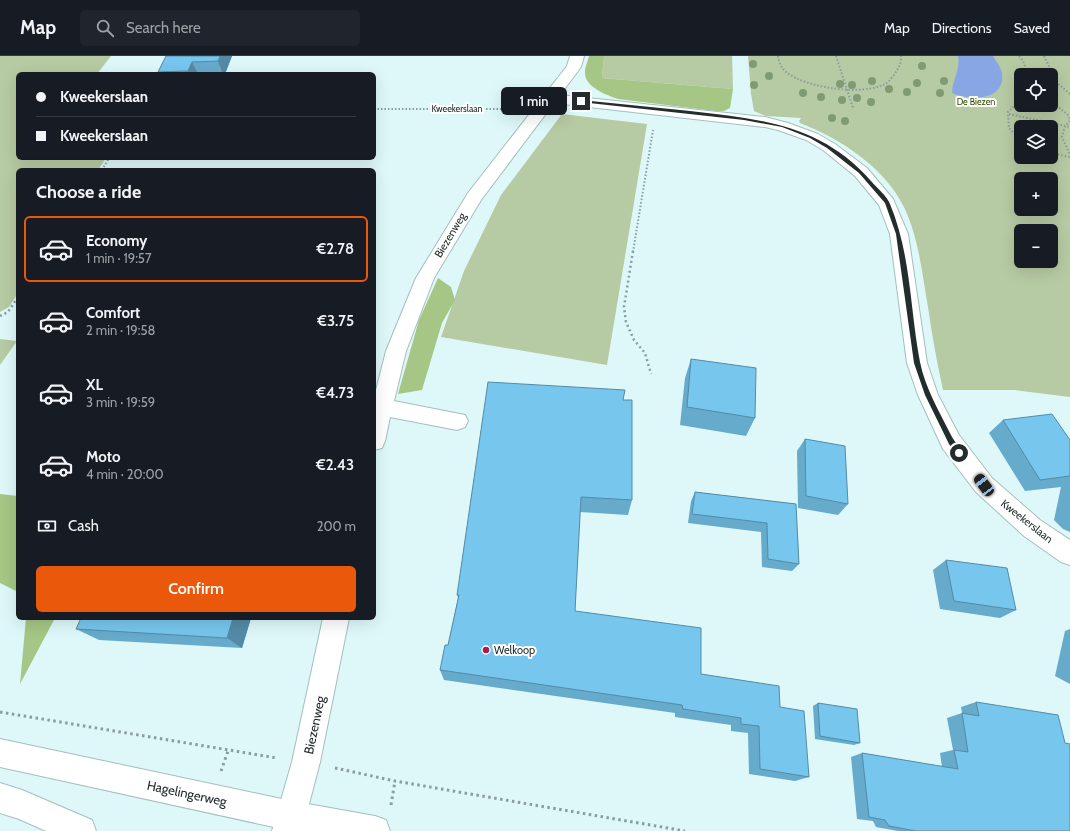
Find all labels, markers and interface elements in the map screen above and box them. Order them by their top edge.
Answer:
search box [80,10,360,46]
text: Map [20,16,56,39]
icon: search [94,17,116,39]
text: Search here [126,19,201,37]
text: Map [884,19,910,37]
text: Directions [932,19,992,37]
text: Saved [1014,19,1050,37]
map controls [1014,68,1058,268]
button: locate [1014,68,1058,112]
callout: 1 min [501,87,567,115]
text: Kweekerslaan [60,88,148,106]
route end [572,92,590,110]
text: 1 min [519,93,549,109]
park label: De Biezen [957,96,995,107]
street label: Kweekerslaan [431,103,483,114]
button: layers [1014,120,1058,164]
text: Kweekerslaan [60,127,148,145]
button: + [1014,172,1058,216]
text: Choose a ride [36,181,141,203]
street label: Biezenweg [431,209,469,260]
button: − [1014,224,1058,268]
icon: car [38,231,74,267]
text: Economy [86,232,147,250]
text: €2.78 [316,240,354,258]
text: 1 min · 19:57 [86,250,151,266]
icon: car [38,303,74,339]
text: Comfort [86,304,140,322]
text: €3.75 [317,312,354,330]
text: 2 min · 19:58 [86,322,155,338]
icon: car [38,375,74,411]
text: XL [86,376,103,394]
text: €4.73 [316,384,354,402]
text: 3 min · 19:59 [86,394,155,410]
route start [950,444,968,462]
icon: car [38,447,74,483]
text: Moto [86,448,120,466]
text: €2.43 [316,456,354,474]
text: 4 min · 20:00 [86,466,164,482]
car [972,472,996,498]
street label: Kweekerslaan [998,496,1056,546]
icon: cash [36,515,58,537]
text: Cash [68,517,99,535]
text: 200 m [317,518,356,534]
button: Confirm [36,566,356,612]
place label: Welkoop [494,643,535,657]
marker: Welkoop [481,645,491,655]
street label: Biezenweg [300,694,328,756]
street label: Hagelingerweg [146,777,229,809]

